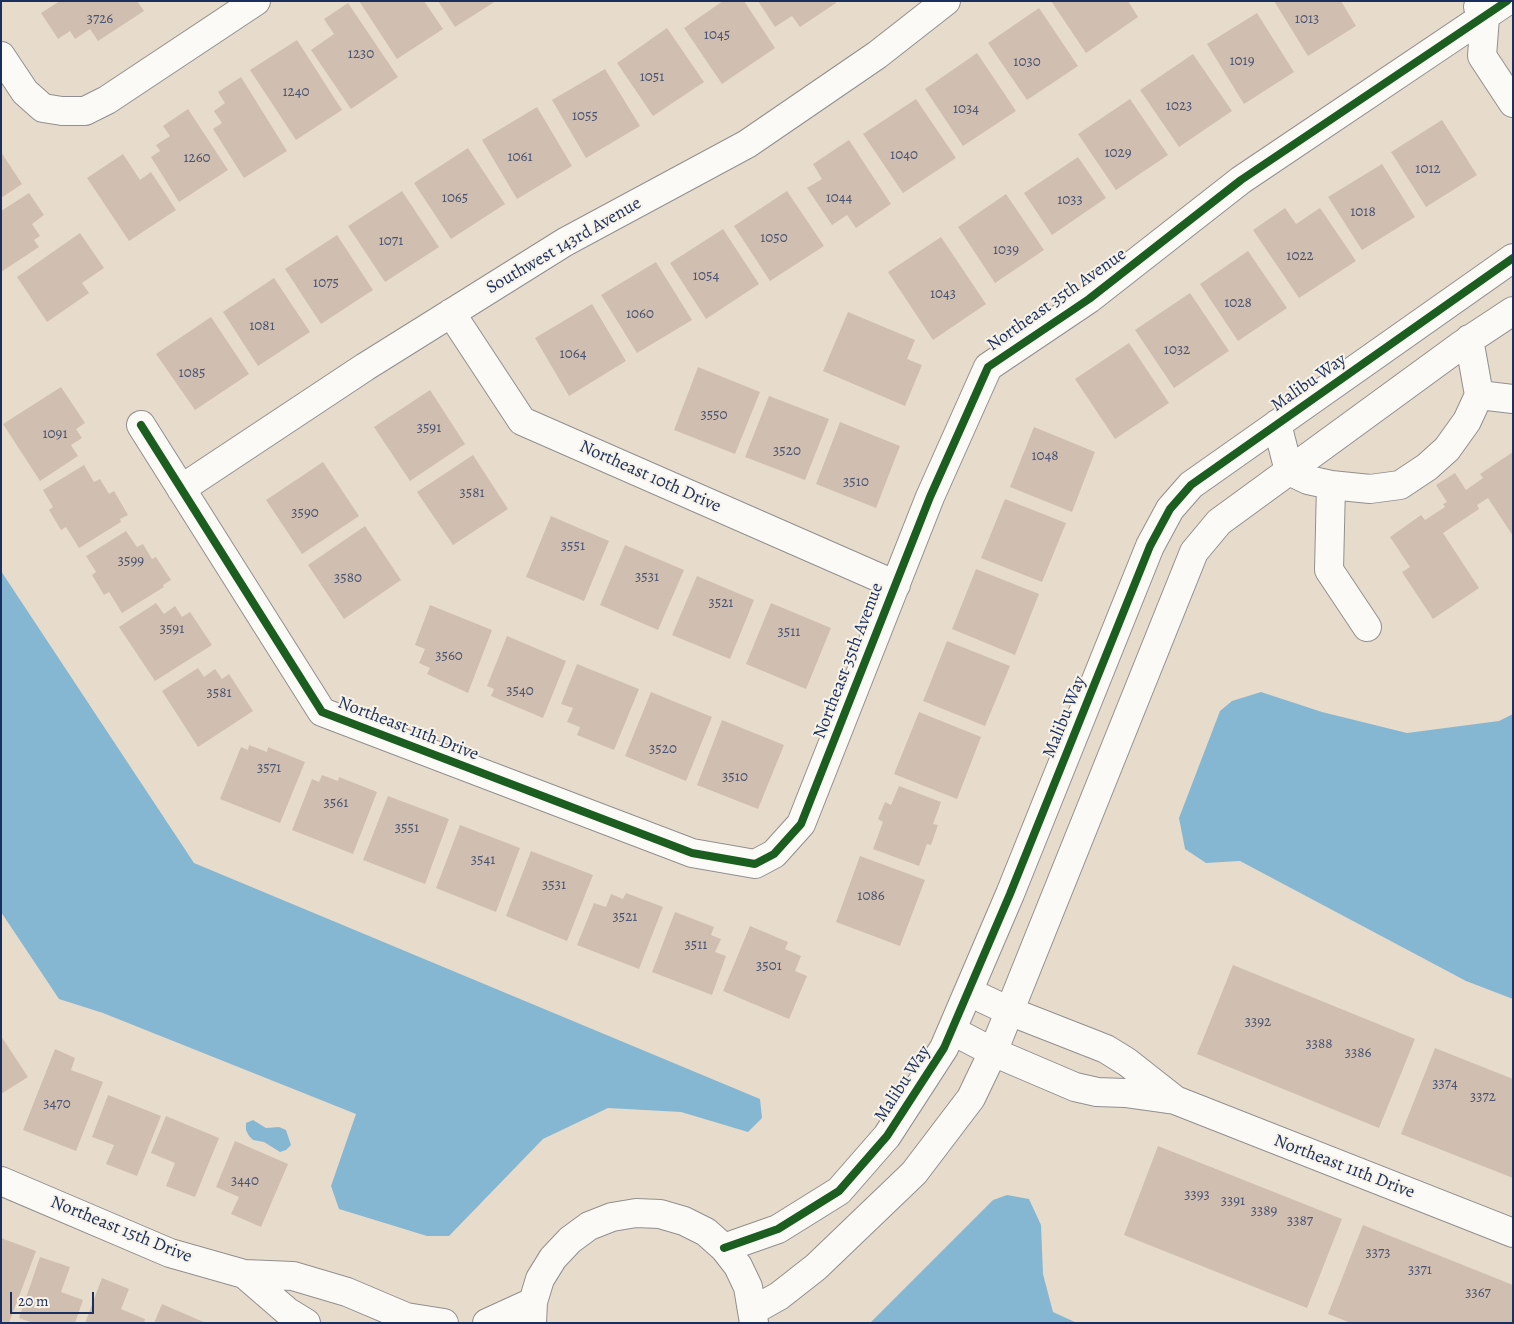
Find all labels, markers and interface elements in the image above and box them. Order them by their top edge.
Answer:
house number: 3726 [87,10,113,28]
house number: 1013 [1295,10,1319,28]
house number: 1045 [704,26,730,44]
house number: 1230 [348,45,374,63]
house number: 1019 [1229,52,1255,70]
house number: 1030 [1013,53,1041,71]
house number: 1051 [640,68,664,86]
house number: 1240 [282,83,310,101]
house number: 1023 [1166,97,1192,115]
house number: 1034 [953,100,979,118]
house number: 1055 [572,107,598,125]
house number: 1029 [1104,144,1132,162]
house number: 1040 [890,146,918,164]
house number: 1061 [507,148,533,166]
house number: 1260 [183,149,211,167]
house number: 1012 [1415,160,1441,178]
house number: 1065 [442,189,468,207]
house number: 1044 [826,189,852,207]
house number: 1033 [1057,191,1083,209]
street label: Southwest 143rd Avenue [483,193,645,299]
house number: 1018 [1350,203,1376,221]
house number: 1050 [760,229,788,247]
house number: 1071 [379,232,403,250]
house number: 1039 [993,241,1019,259]
street label: Northeast 35th Avenue [983,244,1131,356]
house number: 1022 [1286,247,1314,265]
house number: 1054 [693,267,719,285]
house number: 1075 [313,274,339,292]
house number: 1043 [930,285,956,303]
house number: 1028 [1224,294,1252,312]
house number: 1060 [626,305,654,323]
house number: 1081 [249,317,275,335]
house number: 1032 [1164,341,1190,359]
house number: 1064 [560,345,586,363]
street label: Malibu Way [1267,349,1351,417]
house number: 1085 [179,364,205,382]
house number: 3550 [700,406,728,424]
house number: 3591 [417,419,441,437]
house number: 1091 [42,425,68,443]
street label: Northeast 10th Drive [576,436,724,518]
house number: 3520 [773,442,801,460]
house number: 1048 [1031,447,1059,465]
house number: 3510 [843,473,869,491]
house number: 3581 [459,484,485,502]
house number: 3590 [291,504,319,522]
house number: 3551 [561,537,585,555]
house number: 3599 [118,552,144,570]
house number: 3531 [635,568,659,586]
house number: 3580 [334,569,362,587]
street label: Northeast 35th Avenue [809,580,889,742]
house number: 3521 [709,594,733,612]
house number: 3591 [160,620,184,638]
house number: 3511 [778,623,800,641]
house number: 3560 [435,647,463,665]
street label: Malibu Way [1039,673,1091,761]
house number: 3540 [506,682,534,700]
house number: 3581 [206,684,232,702]
street label: Northeast 11th Drive [335,692,481,766]
house number: 3520 [649,740,677,758]
house number: 3571 [257,759,281,777]
house number: 3510 [722,768,748,786]
house number: 3561 [324,794,348,812]
house number: 3551 [395,819,419,837]
house number: 3541 [471,851,495,869]
house number: 3531 [542,876,566,894]
house number: 1086 [857,887,885,905]
house number: 3521 [613,908,637,926]
house number: 3511 [685,936,707,954]
house number: 3501 [756,957,782,975]
house number: 3392 [1245,1013,1271,1031]
house number: 3388 [1305,1035,1333,1053]
street label: Malibu Way [870,1042,936,1126]
house number: 3386 [1345,1044,1371,1062]
house number: 3374 [1432,1075,1458,1093]
house number: 3372 [1470,1088,1496,1106]
house number: 3470 [43,1095,71,1113]
street label: Northeast 11th Drive [1271,1130,1417,1204]
house number: 3440 [231,1172,259,1190]
house number: 3393 [1184,1186,1210,1204]
street label: Northeast 15th Drive [47,1192,195,1268]
house number: 3391 [1221,1192,1245,1210]
house number: 3389 [1251,1202,1277,1220]
house number: 3387 [1287,1212,1313,1230]
house number: 3373 [1365,1244,1391,1262]
house number: 3371 [1408,1261,1432,1279]
scale bar [12,1282,96,1314]
house number: 3367 [1465,1284,1491,1302]
text: 20 m [18,1291,49,1311]

